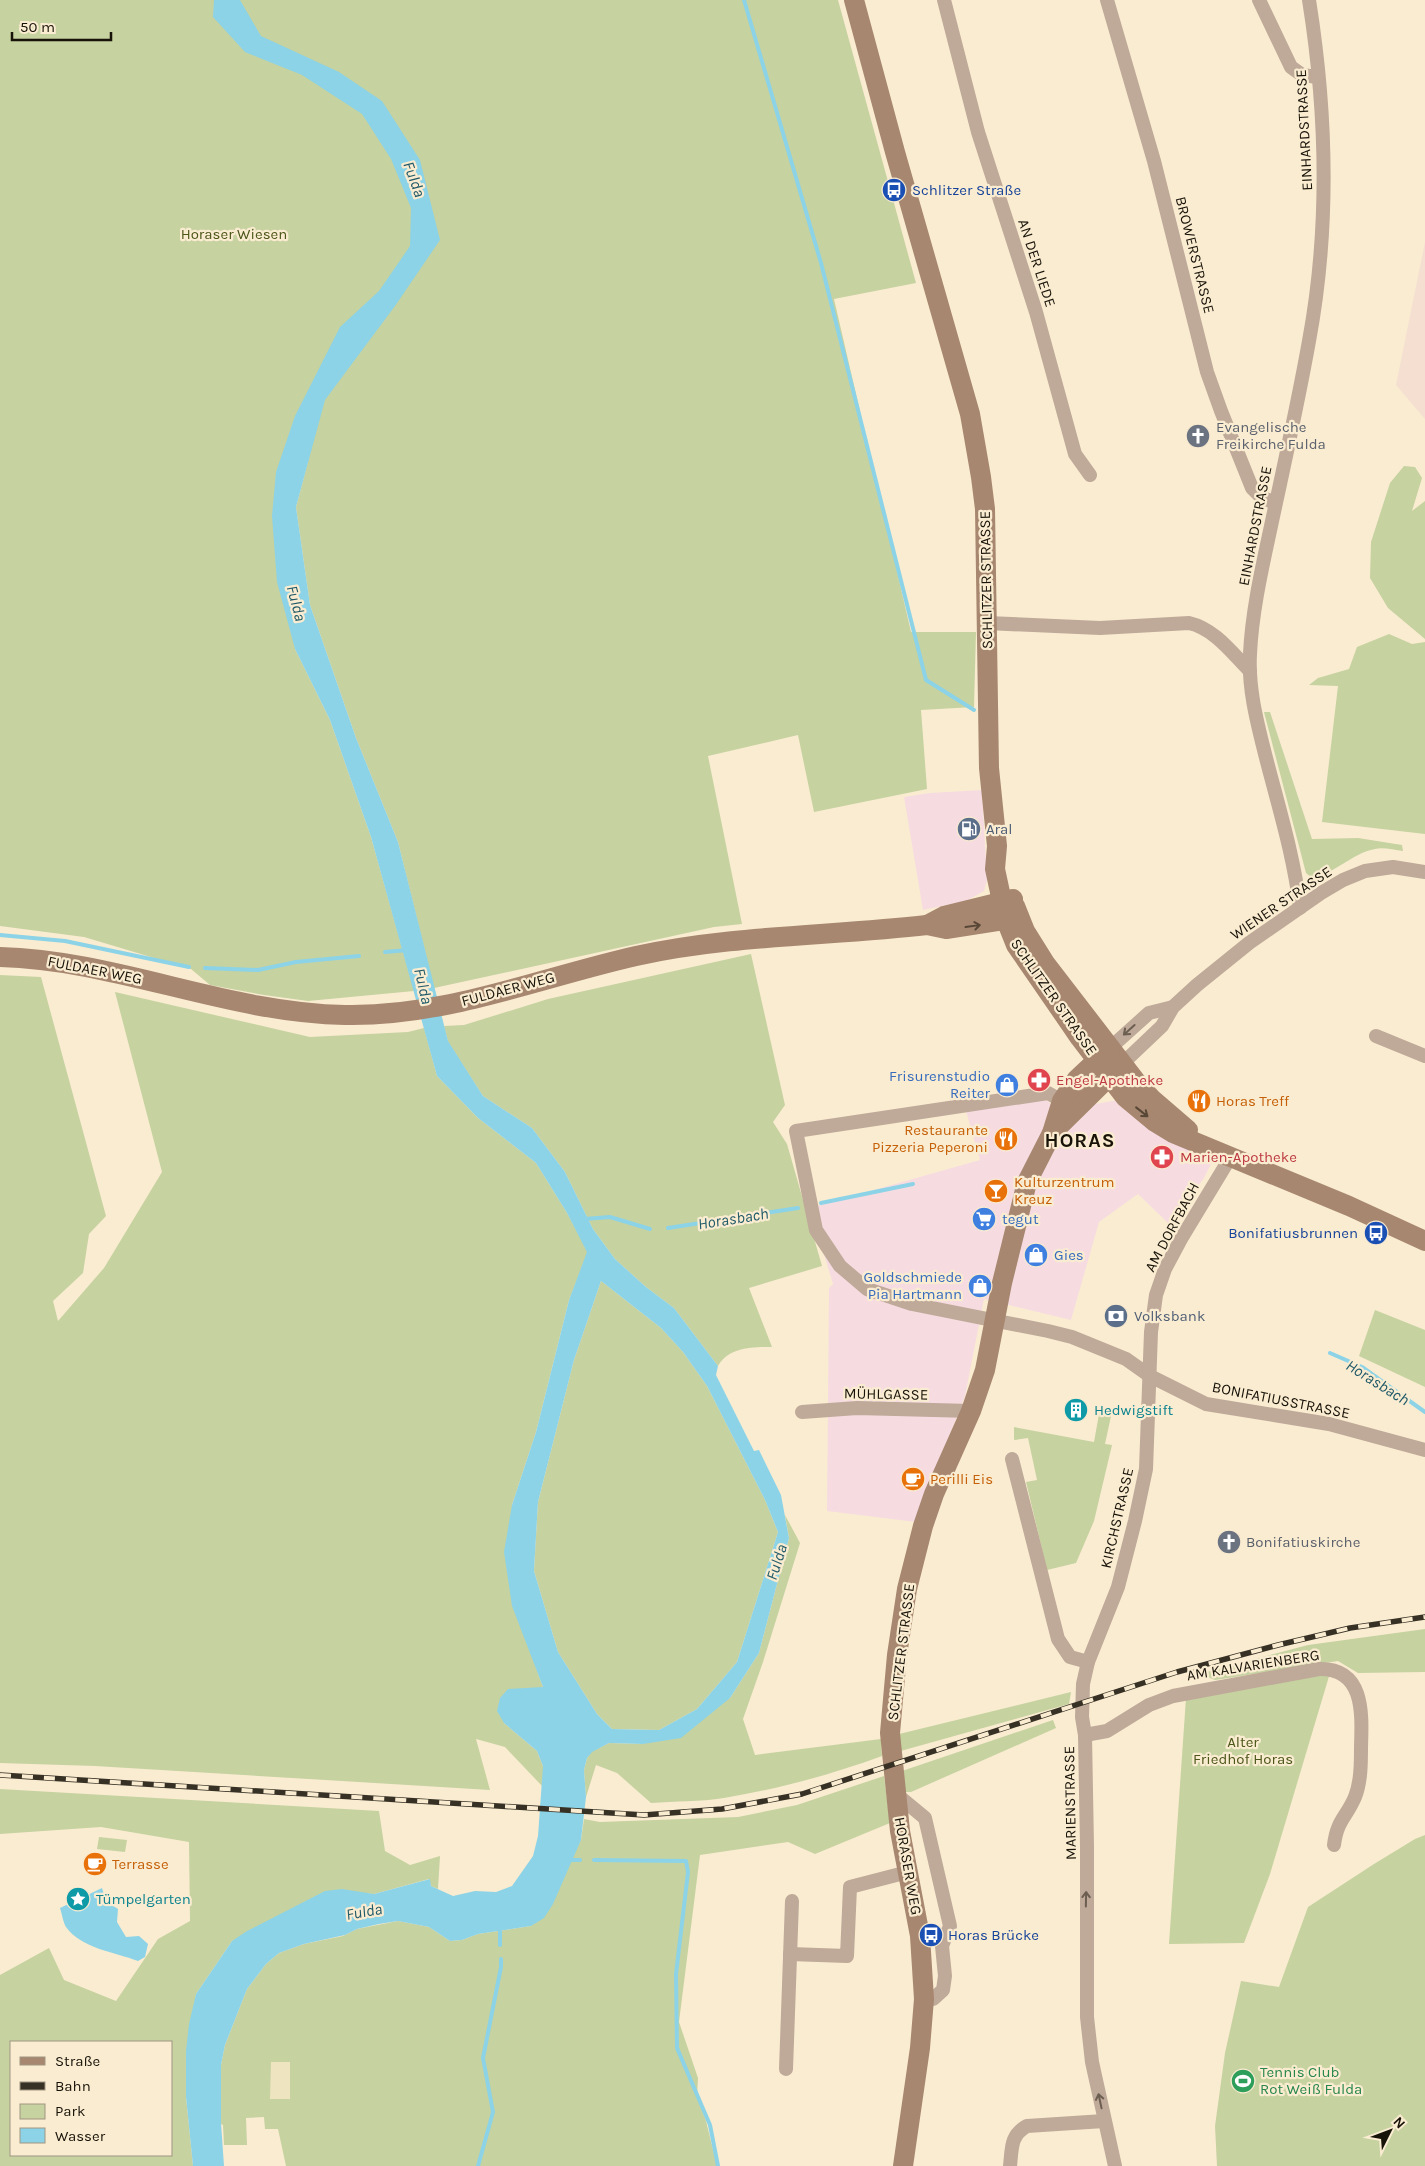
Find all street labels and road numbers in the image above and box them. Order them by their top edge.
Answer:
street label: EINHARDSTRASSE [1292,69,1316,191]
street label: BROWERSTRASSE [1172,195,1218,315]
street label: AN DER LIEDE [1014,217,1060,309]
street label: EINHARDSTRASSE [1235,465,1275,587]
street label: SCHLITZER STRASSE [976,511,996,649]
street label: WIENER STRASSE [1227,862,1335,944]
street label: SCHLITZER STRASSE [1007,935,1101,1059]
street label: FULDAER WEG [46,952,144,988]
street label: FULDAER WEG [459,968,557,1010]
street label: AM DORFBACH [1141,1179,1203,1275]
street label: BONIFATIUSSTRASSE [1211,1378,1351,1422]
street label: MÜHLGASSE [844,1384,928,1404]
street label: KIRCHSTRASSE [1097,1466,1137,1570]
street label: SCHLITZER STRASSE [884,1582,918,1722]
street label: AM KALVARIENBERG [1185,1646,1321,1684]
street label: MARIENSTRASSE [1060,1746,1080,1860]
street label: HORASER WEG [891,1816,925,1916]

